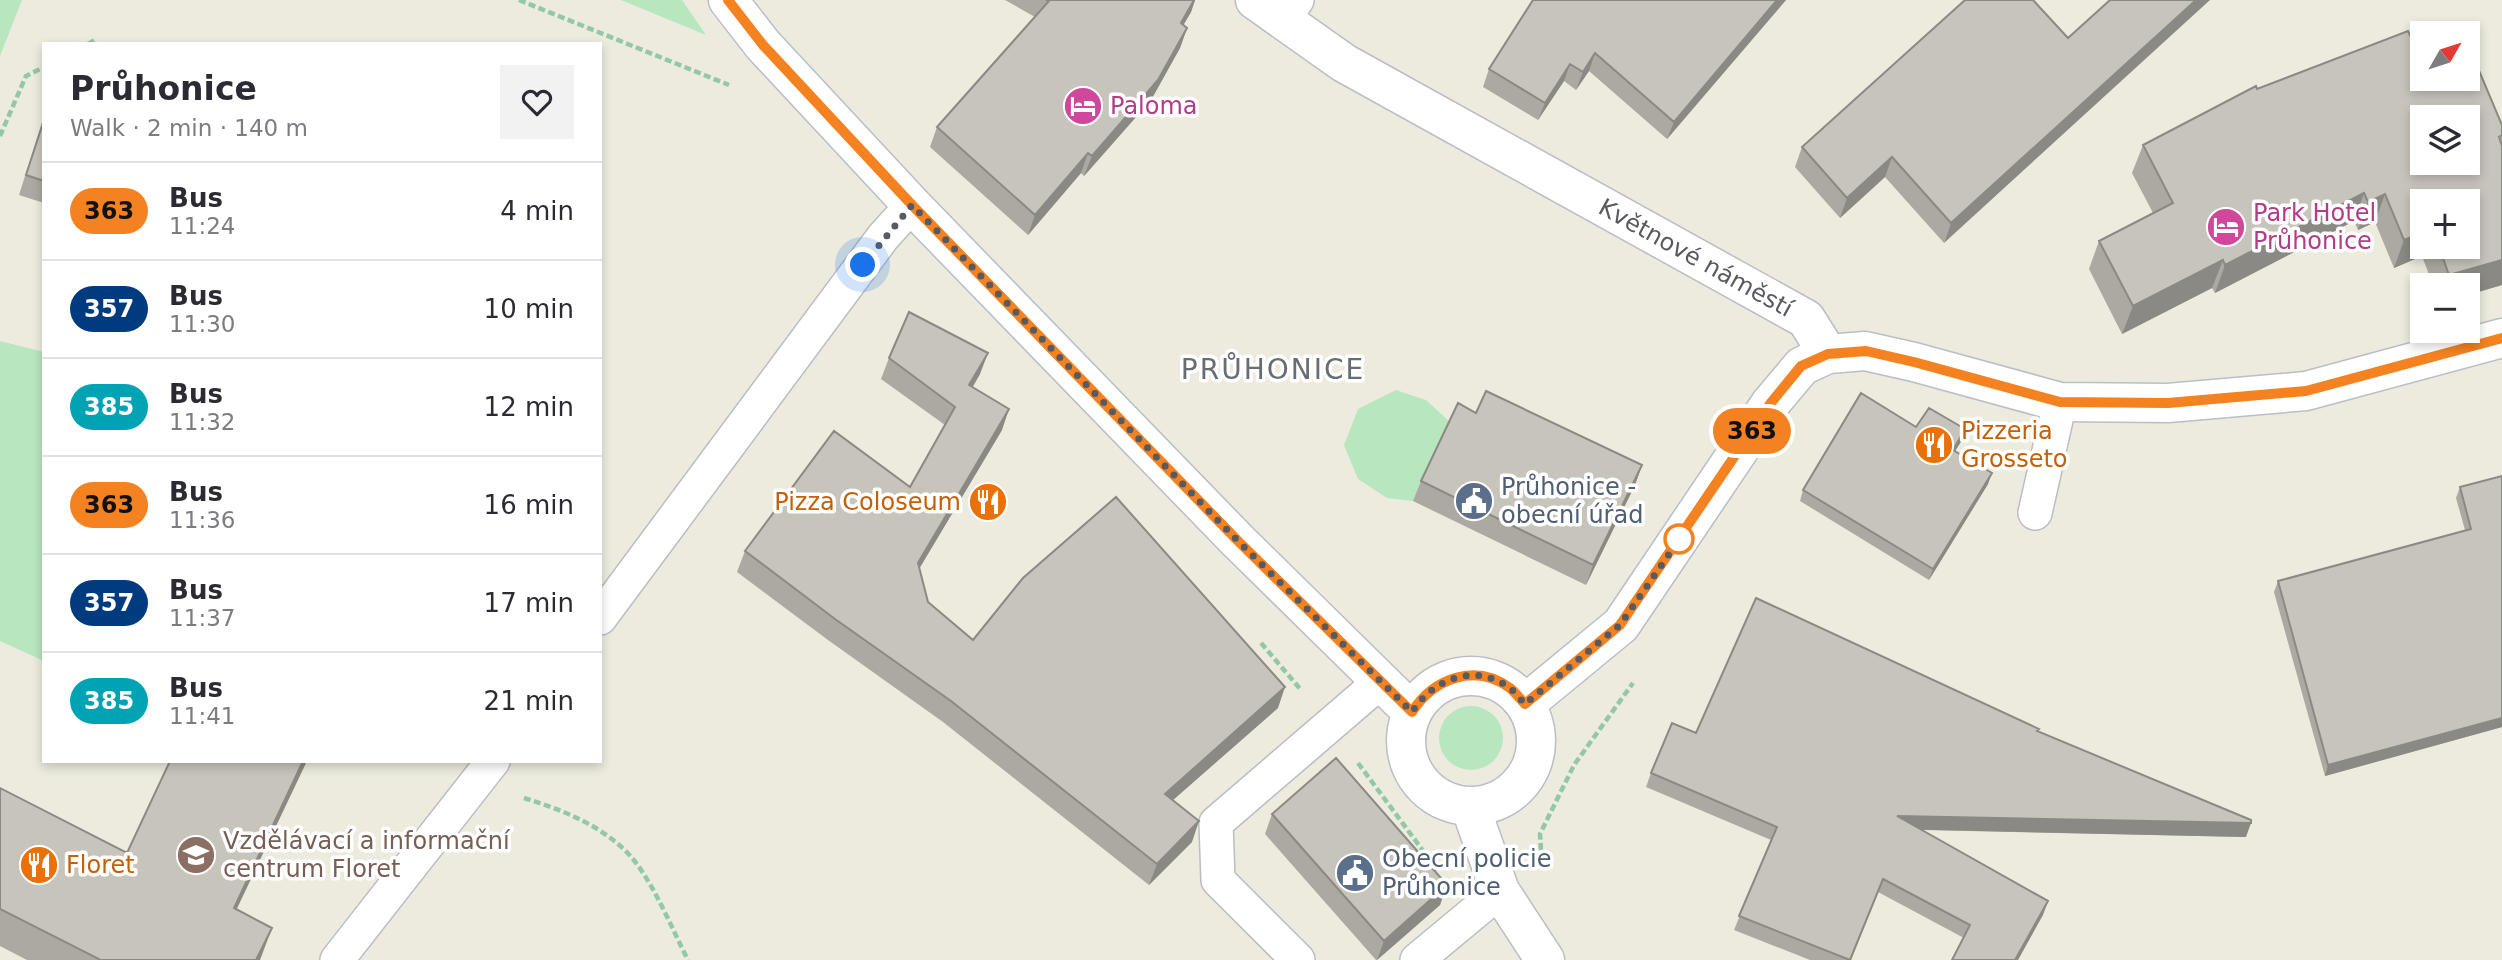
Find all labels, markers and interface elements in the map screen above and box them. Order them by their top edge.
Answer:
north arrow [2410,21,2480,91]
map controls [2410,21,2480,343]
button: heart [500,65,574,139]
text: Průhonice [70,69,257,108]
hotel icon: Paloma [1062,85,1104,127]
place label: Paloma [1110,92,1198,120]
button: layers [2410,105,2480,175]
text: Walk · 2 min · 140 m [70,115,308,141]
text: Bus [169,183,223,213]
button: + [2410,189,2480,259]
street label: Květnové náměstí [1594,193,1799,323]
text: 4 min [500,196,574,226]
text: 363 [84,197,134,225]
place label: Park Hotel Průhonice [2253,199,2376,255]
hotel icon: Park Hotel Průhonice [2205,206,2247,248]
text: 11:24 [169,213,235,239]
your location [845,247,880,282]
button: − [2410,273,2480,343]
text: Bus [169,281,223,311]
text: 10 min [484,294,574,324]
text: 357 [84,295,134,323]
text: 11:30 [169,311,235,337]
district label: PRŮHONICE [1181,352,1365,386]
text: Bus [169,379,223,409]
text: 12 min [484,392,574,422]
text: 385 [84,393,134,421]
line badge: 363 [1712,408,1792,454]
text: 11:32 [169,409,235,435]
text: 363 [1727,417,1777,445]
place label: Pizzeria Grosseto [1961,417,2068,473]
restaurant icon: Pizzeria Grosseto [1913,424,1955,466]
place label: Průhonice - obecní úřad [1501,473,1643,529]
text: Bus [169,477,223,507]
public building icon: Průhonice - obecní úřad [1453,480,1495,522]
restaurant icon: Pizza Coloseum [967,481,1009,523]
place label: Pizza Coloseum [774,488,961,516]
text: 16 min [484,490,574,520]
text: 363 [84,491,134,519]
text: 11:36 [169,507,235,533]
unlabelled marker [1664,524,1694,554]
text: Bus [169,575,223,605]
text: 17 min [484,588,574,618]
text: 357 [84,589,134,617]
text: 11:37 [169,605,235,631]
text: Bus [169,673,223,703]
text: 21 min [484,686,574,716]
text: 385 [84,687,134,715]
text: 11:41 [169,703,235,729]
place label: Vzdělávací a informační centrum Floret [223,827,511,883]
school or university icon: Vzdělávací a informační centrum Floret [175,834,217,876]
restaurant icon: Floret [18,844,60,886]
place label: Obecní policie Průhonice [1382,845,1551,901]
place label: Floret [66,851,135,879]
public building icon: Obecní policie Průhonice [1334,852,1376,894]

